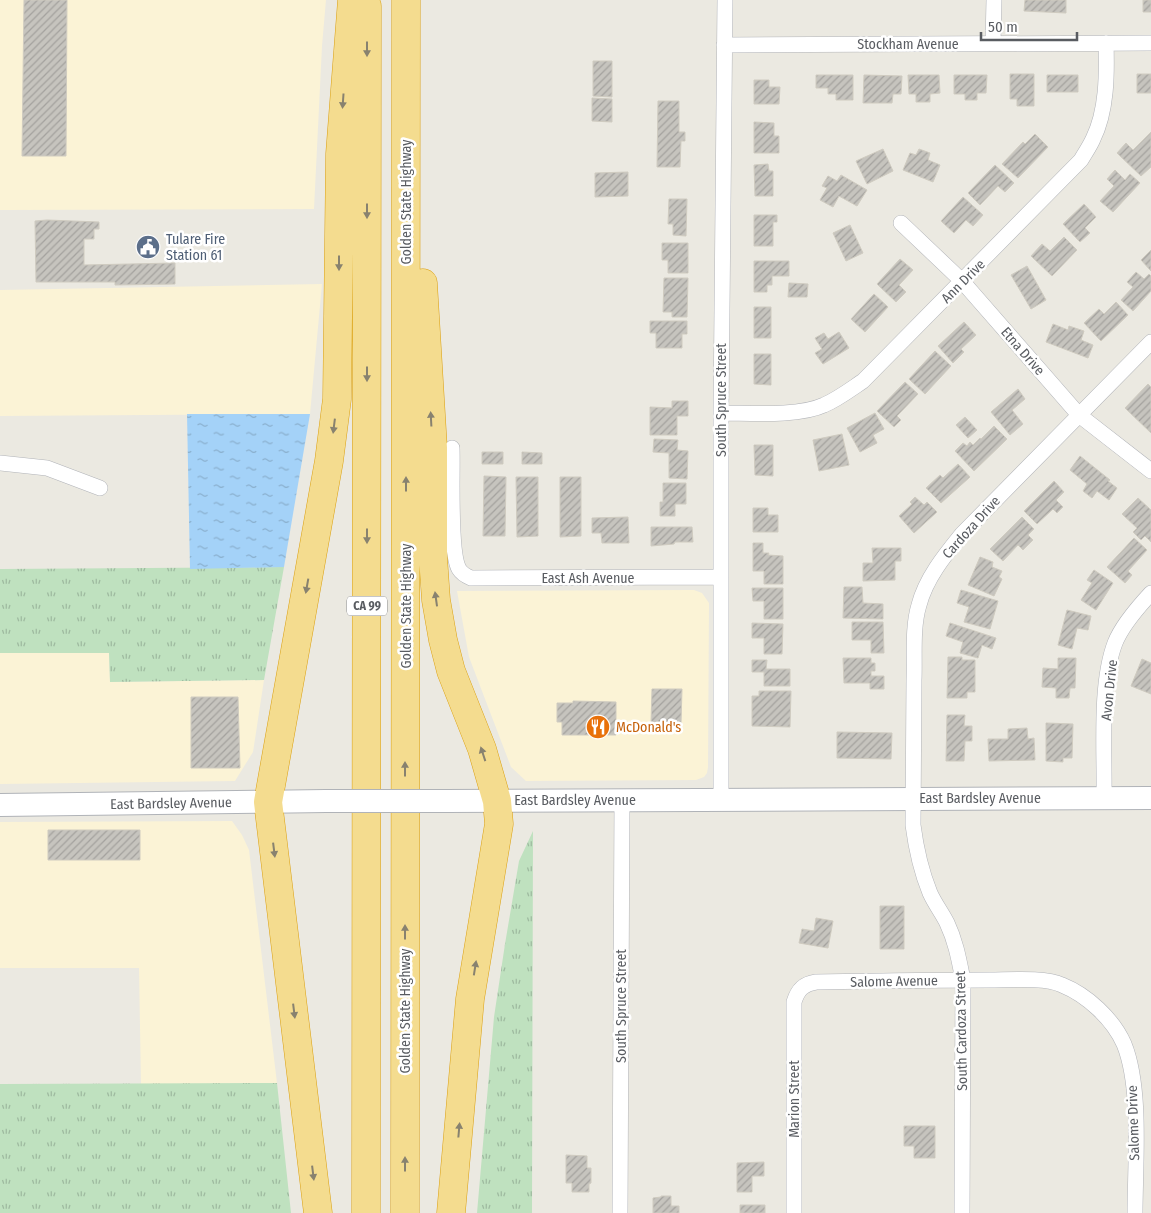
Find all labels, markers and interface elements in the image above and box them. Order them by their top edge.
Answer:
scale bar [981,10,1077,42]
text: 50 m [988,18,1018,36]
street label: Stockham Avenue [857,36,959,53]
one-way arrow [363,41,371,57]
one-way arrow [339,93,347,109]
street label: Golden State Highway [398,139,415,264]
one-way arrow [363,203,371,219]
place label: Tulare Fire Station 61 [166,231,225,264]
public building icon: Tulare Fire Station 61 [135,234,161,260]
one-way arrow [335,256,343,272]
street label: Ann Drive [938,256,989,307]
street label: Etna Drive [997,324,1048,379]
street label: South Spruce Street [713,343,730,457]
one-way arrow [363,366,371,382]
one-way arrow [427,411,435,427]
one-way arrow [330,418,338,434]
one-way arrow [402,476,410,492]
street label: Cardoza Drive [939,493,1004,562]
one-way arrow [363,528,371,544]
street label: Golden State Highway [398,543,415,668]
street label: East Ash Avenue [541,570,635,587]
one-way arrow [302,578,310,594]
one-way arrow [432,591,440,607]
road number: CA 99 [347,596,387,616]
street label: Avon Drive [1098,659,1121,721]
restaurant icon: McDonald's [585,714,611,740]
place label: McDonald's [616,719,681,736]
one-way arrow [479,746,487,761]
one-way arrow [401,761,409,777]
street label: East Bardsley Avenue [919,790,1041,807]
street label: East Bardsley Avenue [514,792,636,809]
street label: East Bardsley Avenue [110,794,232,813]
one-way arrow [270,842,278,858]
one-way arrow [401,924,409,940]
street label: Golden State Highway [397,948,414,1073]
street label: South Spruce Street [613,949,630,1063]
one-way arrow [472,960,480,976]
street label: South Cardoza Street [952,970,971,1091]
street label: Salome Avenue [850,972,938,991]
one-way arrow [290,1004,298,1020]
street label: Marion Street [786,1060,803,1138]
street label: Salome Drive [1124,1085,1143,1161]
one-way arrow [455,1121,463,1137]
one-way arrow [401,1156,409,1172]
one-way arrow [309,1165,317,1181]

